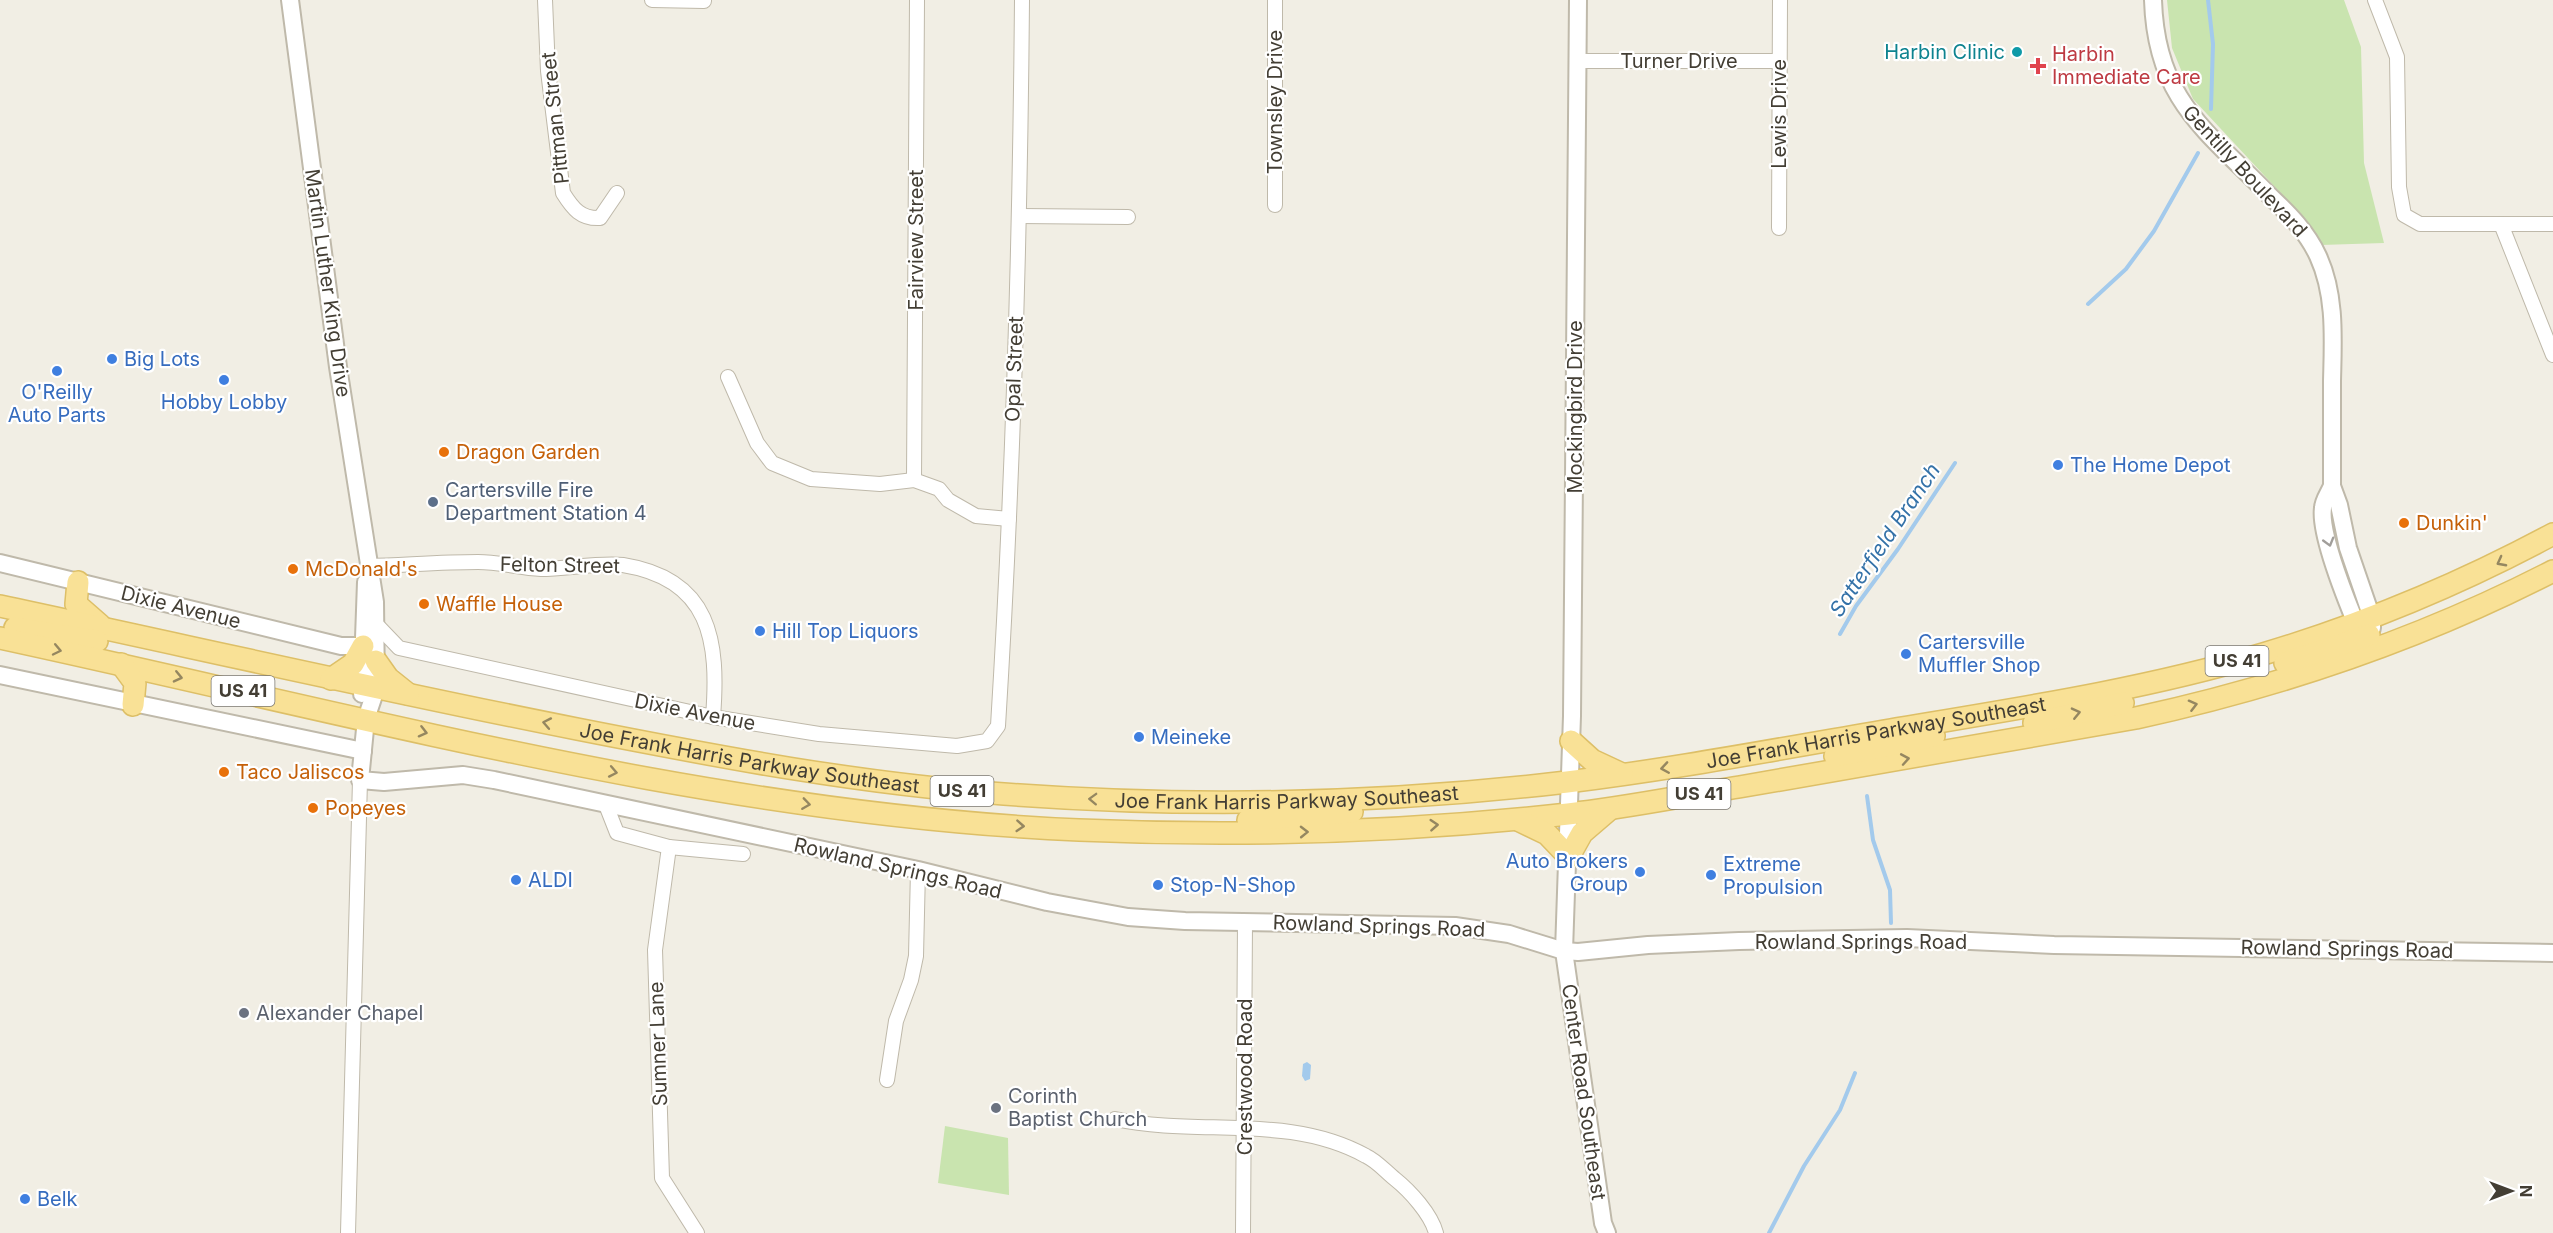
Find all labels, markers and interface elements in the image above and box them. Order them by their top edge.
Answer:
street label: Townsley Drive [1263,30,1287,174]
place label: Harbin Clinic [1884,40,2005,64]
place label: Harbin Immediate Care [2052,42,2201,89]
marker: Harbin Clinic [2010,45,2024,59]
street label: Turner Drive [1620,49,1738,73]
street label: Pittman Street [536,50,574,185]
marker: Harbin Immediate Care [2029,57,2047,75]
street label: Lewis Drive [1767,59,1791,169]
street label: Gentilly Boulevard [2178,100,2312,242]
street label: Martin Luther King Drive [300,167,356,399]
street label: Fairview Street [904,169,928,311]
street label: Opal Street [1000,315,1028,422]
street label: Mockingbird Drive [1563,320,1587,494]
place label: Big Lots [124,347,200,371]
marker: Big Lots [105,352,119,366]
marker: O'Reilly Auto Parts [50,364,64,378]
marker: Hobby Lobby [217,373,231,387]
place label: O'Reilly Auto Parts [8,380,106,427]
place label: Hobby Lobby [161,390,287,414]
place label: Dragon Garden [456,440,600,464]
marker: Dragon Garden [437,445,451,459]
place label: The Home Depot [2070,453,2231,477]
water label: Satterfield Branch [1824,458,1945,621]
marker: The Home Depot [2051,458,2065,472]
place label: Cartersville Fire Department Station 4 [445,478,647,525]
marker: Cartersville Fire Department Station 4 [426,495,440,509]
place label: Dunkin' [2416,511,2488,535]
marker: Dunkin' [2397,516,2411,530]
one-way arrow [2322,536,2334,547]
street label: Felton Street [500,552,621,578]
one-way arrow [2497,555,2508,566]
place label: McDonald's [305,557,418,581]
marker: McDonald's [286,562,300,576]
street label: Dixie Avenue [119,581,243,633]
place label: Waffle House [436,592,563,616]
marker: Waffle House [417,597,431,611]
place label: Hill Top Liquors [772,619,919,643]
marker: Hill Top Liquors [753,624,767,638]
place label: Cartersville Muffler Shop [1918,630,2040,677]
one-way arrow [52,643,62,656]
road number: US 41 [2206,646,2268,676]
marker: Cartersville Muffler Shop [1899,647,1913,661]
one-way arrow [173,669,183,682]
road number: US 41 [212,676,274,706]
street label: Dixie Avenue [633,689,757,735]
street label: Joe Frank Harris Parkway Southeast [1704,692,2048,774]
one-way arrow [2187,700,2197,713]
one-way arrow [2070,707,2080,720]
one-way arrow [542,717,552,730]
street label: Joe Frank Harris Parkway Southeast [578,718,921,798]
one-way arrow [417,725,427,738]
place label: Meineke [1151,725,1231,749]
marker: Meineke [1132,730,1146,744]
one-way arrow [1900,753,1910,765]
place label: Taco Jaliscos [236,760,365,784]
one-way arrow [1660,761,1670,773]
marker: Taco Jaliscos [217,765,231,779]
one-way arrow [608,765,618,778]
road number: US 41 [930,776,994,806]
road number: US 41 [1668,779,1730,809]
street label: Joe Frank Harris Parkway Southeast [1114,781,1460,814]
one-way arrow [1088,792,1097,805]
place label: Popeyes [325,796,406,820]
one-way arrow [801,797,810,809]
marker: Popeyes [306,801,320,815]
one-way arrow [1016,819,1025,832]
one-way arrow [1430,819,1439,832]
one-way arrow [1300,825,1309,838]
street label: Rowland Springs Road [792,832,1004,904]
place label: Auto Brokers Group [1506,849,1628,896]
place label: Extreme Propulsion [1723,852,1823,899]
marker: Auto Brokers Group [1633,865,1647,879]
place label: ALDI [528,868,573,892]
marker: Extreme Propulsion [1704,868,1718,882]
marker: ALDI [509,873,523,887]
place label: Stop-N-Shop [1170,873,1296,897]
marker: Stop-N-Shop [1151,878,1165,892]
street label: Rowland Springs Road [1272,910,1486,942]
street label: Rowland Springs Road [1755,930,1967,954]
street label: Rowland Springs Road [2241,935,2453,963]
street label: Sumner Lane [644,981,672,1107]
street label: Center Road Southeast [1557,982,1611,1202]
street label: Crestwood Road [1233,999,1257,1155]
place label: Alexander Chapel [256,1001,423,1025]
marker: Alexander Chapel [237,1006,251,1020]
place label: Corinth Baptist Church [1008,1084,1147,1131]
marker: Corinth Baptist Church [989,1101,1003,1115]
north arrow [2481,1161,2541,1221]
text: N [2516,1185,2536,1197]
place label: Belk [37,1187,78,1211]
marker: Belk [18,1192,32,1206]

